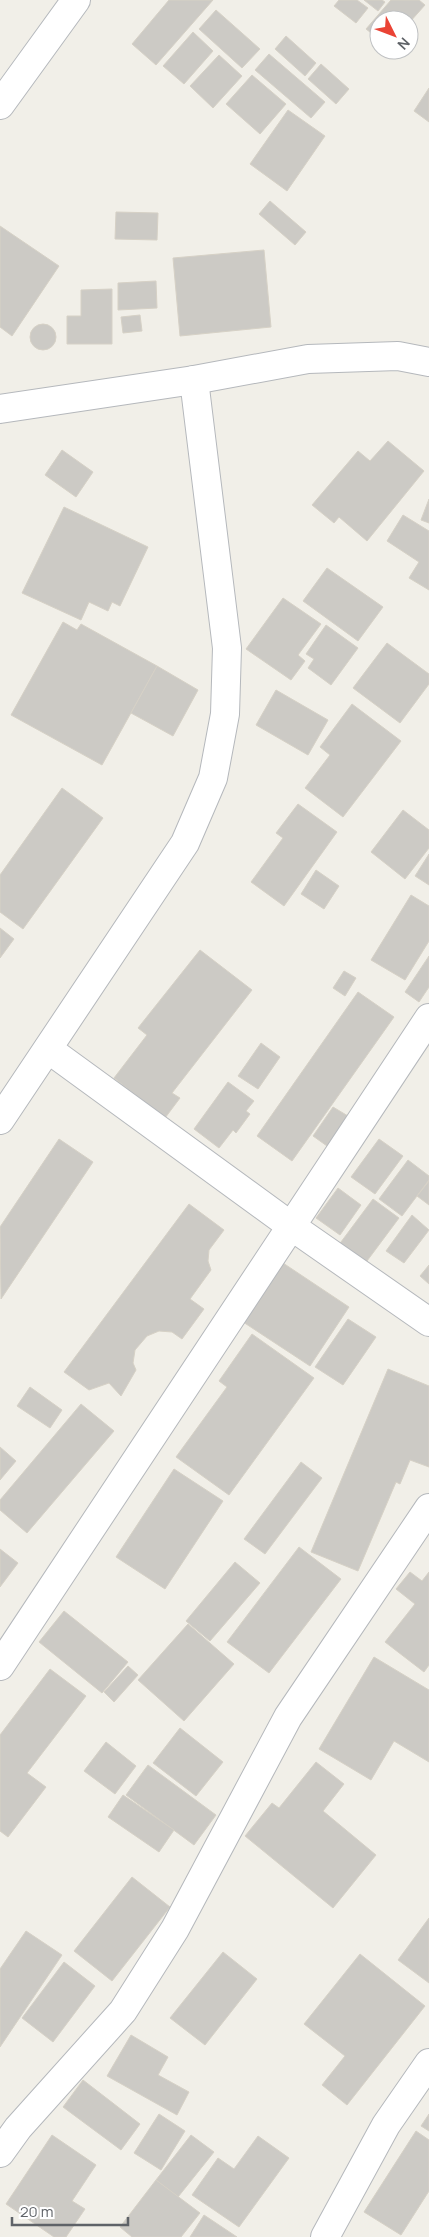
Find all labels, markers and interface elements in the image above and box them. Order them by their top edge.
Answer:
north arrow [369,10,419,60]
text: N [394,34,414,54]
scale bar [12,2194,129,2226]
text: 20 m [20,2201,53,2222]

